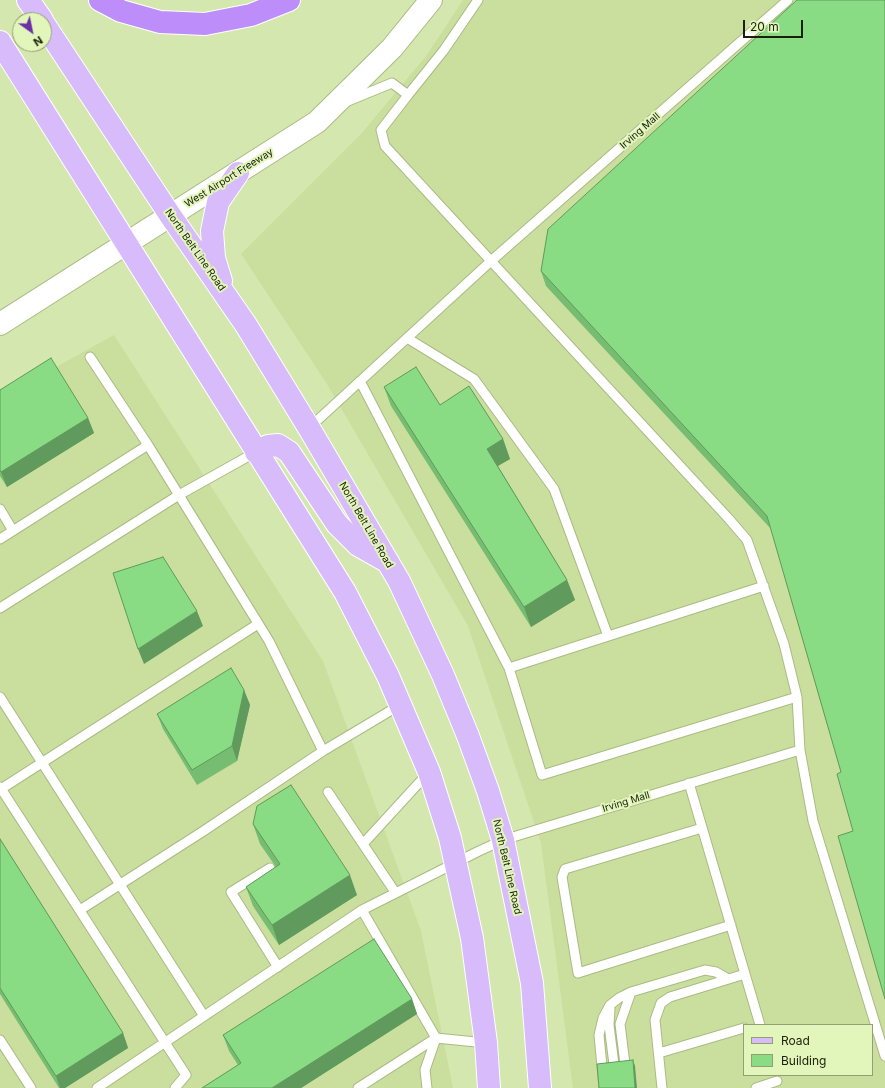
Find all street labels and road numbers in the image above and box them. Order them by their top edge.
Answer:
street label: Irving Mall [618,110,662,152]
street label: West Airport Freeway [183,146,275,210]
street label: North Belt Line Road [162,207,228,293]
street label: North Belt Line Road [336,480,396,570]
street label: Irving Mall [601,789,651,815]
street label: North Belt Line Road [490,818,524,916]

